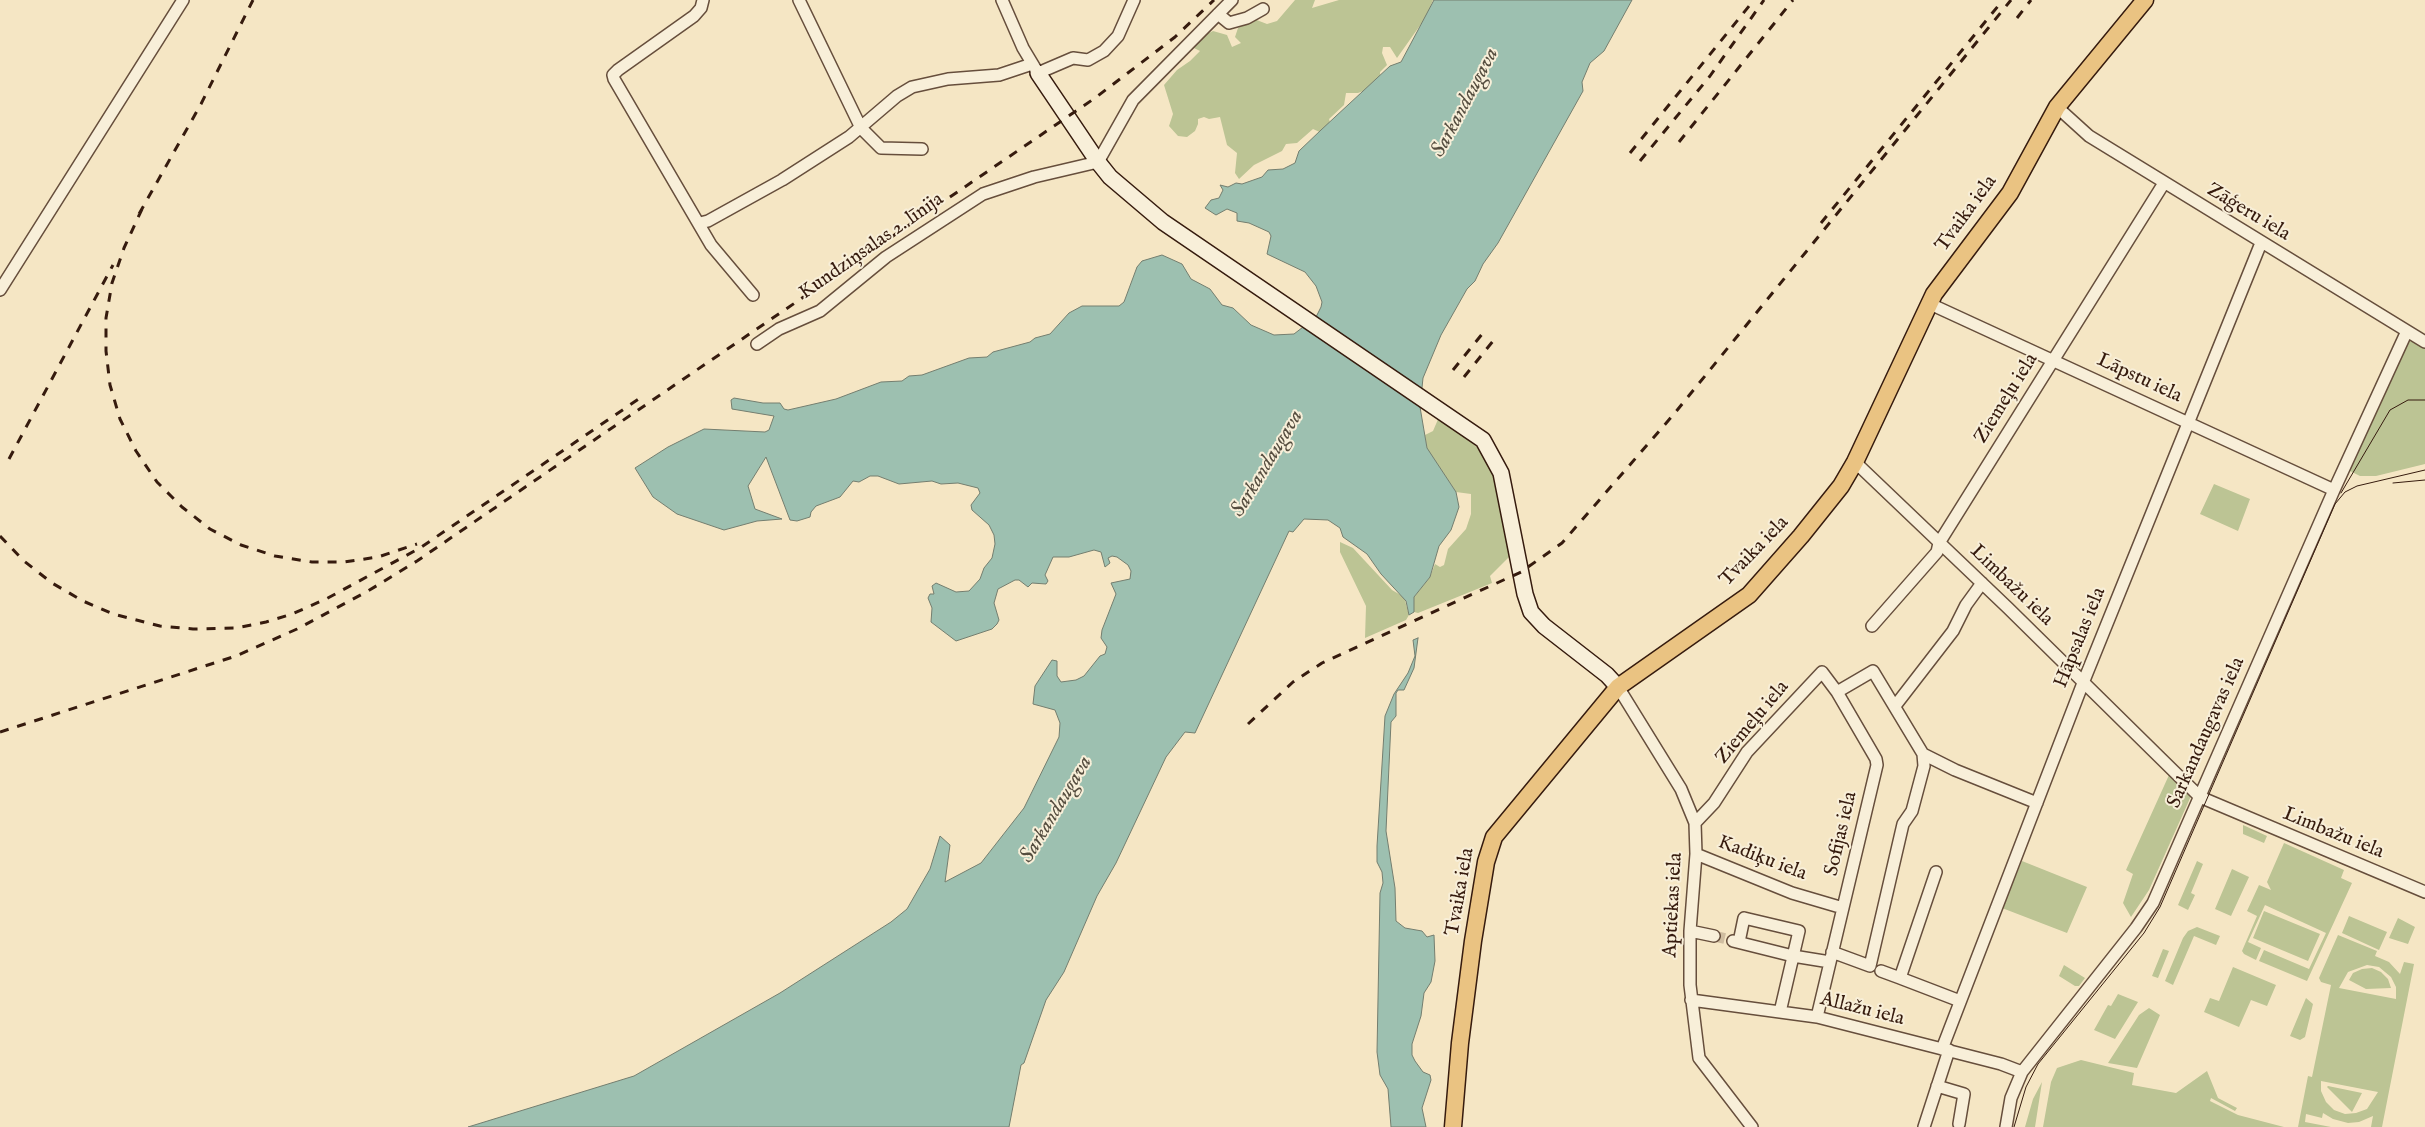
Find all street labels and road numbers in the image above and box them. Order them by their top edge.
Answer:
street label: Tvaika iela [1931,171,2003,257]
street label: Zāģeru iela [2202,179,2294,247]
street label: Kundziņsalas 2. līnija [795,188,949,306]
street label: Lāpstu iela [2093,349,2185,409]
street label: Ziemeļu iela [1970,350,2044,448]
street label: Tvaika iela [1715,512,1795,592]
street label: Limbažu iela [1964,540,2058,632]
street label: Hāpsalas iela [2050,584,2112,692]
street label: Sarkandaugavas iela [2163,654,2251,812]
street label: Ziemeļu iela [1711,676,1795,770]
street label: Sofijas iela [1821,789,1863,879]
street label: Limbažu iela [2279,803,2387,865]
street label: Kadiķu iela [1714,831,1810,887]
street label: Tvaika iela [1441,846,1481,938]
street label: Aptiekas iela [1659,852,1689,958]
street label: Allažu iela [1818,988,1906,1032]

